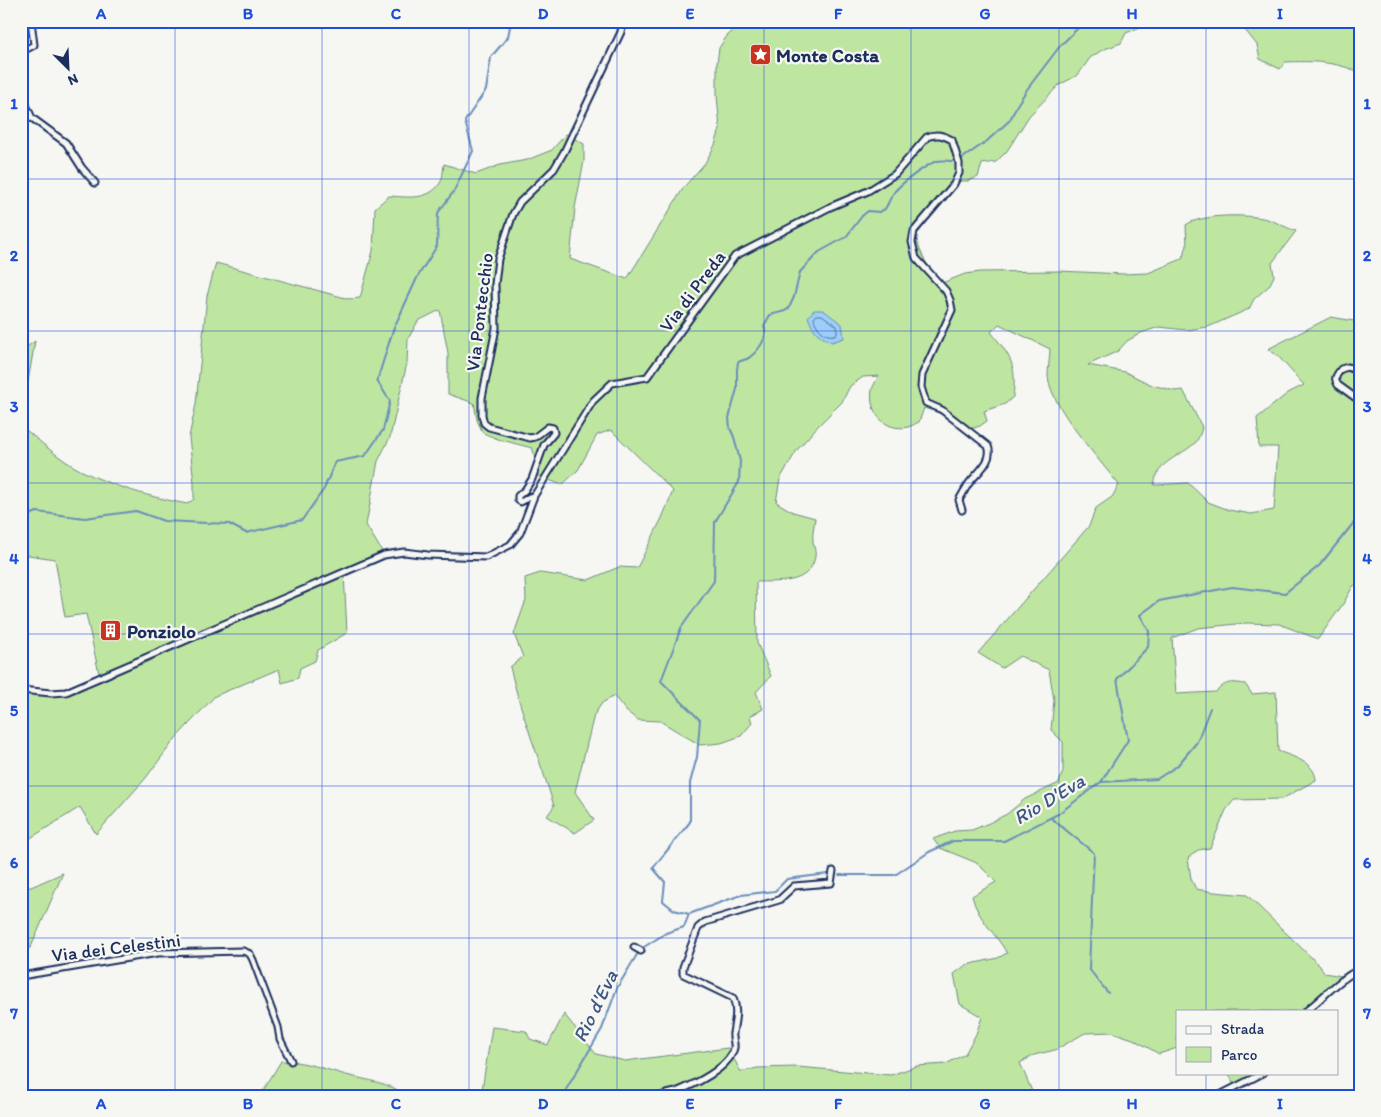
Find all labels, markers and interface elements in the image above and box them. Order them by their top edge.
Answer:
text: A [95,4,107,23]
text: B [243,4,254,23]
text: C [391,4,402,23]
text: D [538,4,549,23]
text: E [686,4,695,23]
text: F [834,4,843,23]
text: G [979,4,991,23]
text: H [1126,4,1138,23]
text: I [1277,4,1283,23]
north arrow [42,42,92,92]
place icon: Monte Costa [748,43,772,67]
place label: Monte Costa [776,44,880,67]
text: N [65,70,81,89]
text: 1 [10,94,18,113]
text: 1 [1363,94,1371,113]
text: 2 [10,246,19,265]
street label: Via di Preda [654,246,730,337]
text: 2 [1363,246,1372,265]
street label: Via Pontecchio [461,252,498,373]
text: 3 [10,397,19,416]
text: 3 [1363,397,1372,416]
text: 4 [9,549,19,568]
text: 4 [1362,549,1372,568]
building icon: Ponziolo [99,619,123,643]
place label: Ponziolo [127,620,196,643]
text: 5 [10,701,19,720]
text: 5 [1363,701,1372,720]
water label: Rio D'Eva [1009,768,1089,830]
text: 6 [10,853,19,872]
text: 6 [1363,853,1372,872]
street label: Via dei Celestini [50,928,182,967]
water label: Rio d'Eva [567,965,623,1046]
text: 7 [9,1004,18,1023]
text: 7 [1362,1004,1371,1023]
legend [1176,1010,1338,1074]
text: Strada [1221,1020,1265,1038]
text: Parco [1221,1046,1257,1064]
text: A [95,1094,107,1113]
text: B [243,1094,254,1113]
text: C [391,1094,402,1113]
text: D [538,1094,549,1113]
text: E [686,1094,695,1113]
text: F [834,1094,843,1113]
text: G [979,1094,991,1113]
text: H [1126,1094,1138,1113]
text: I [1277,1094,1283,1113]

